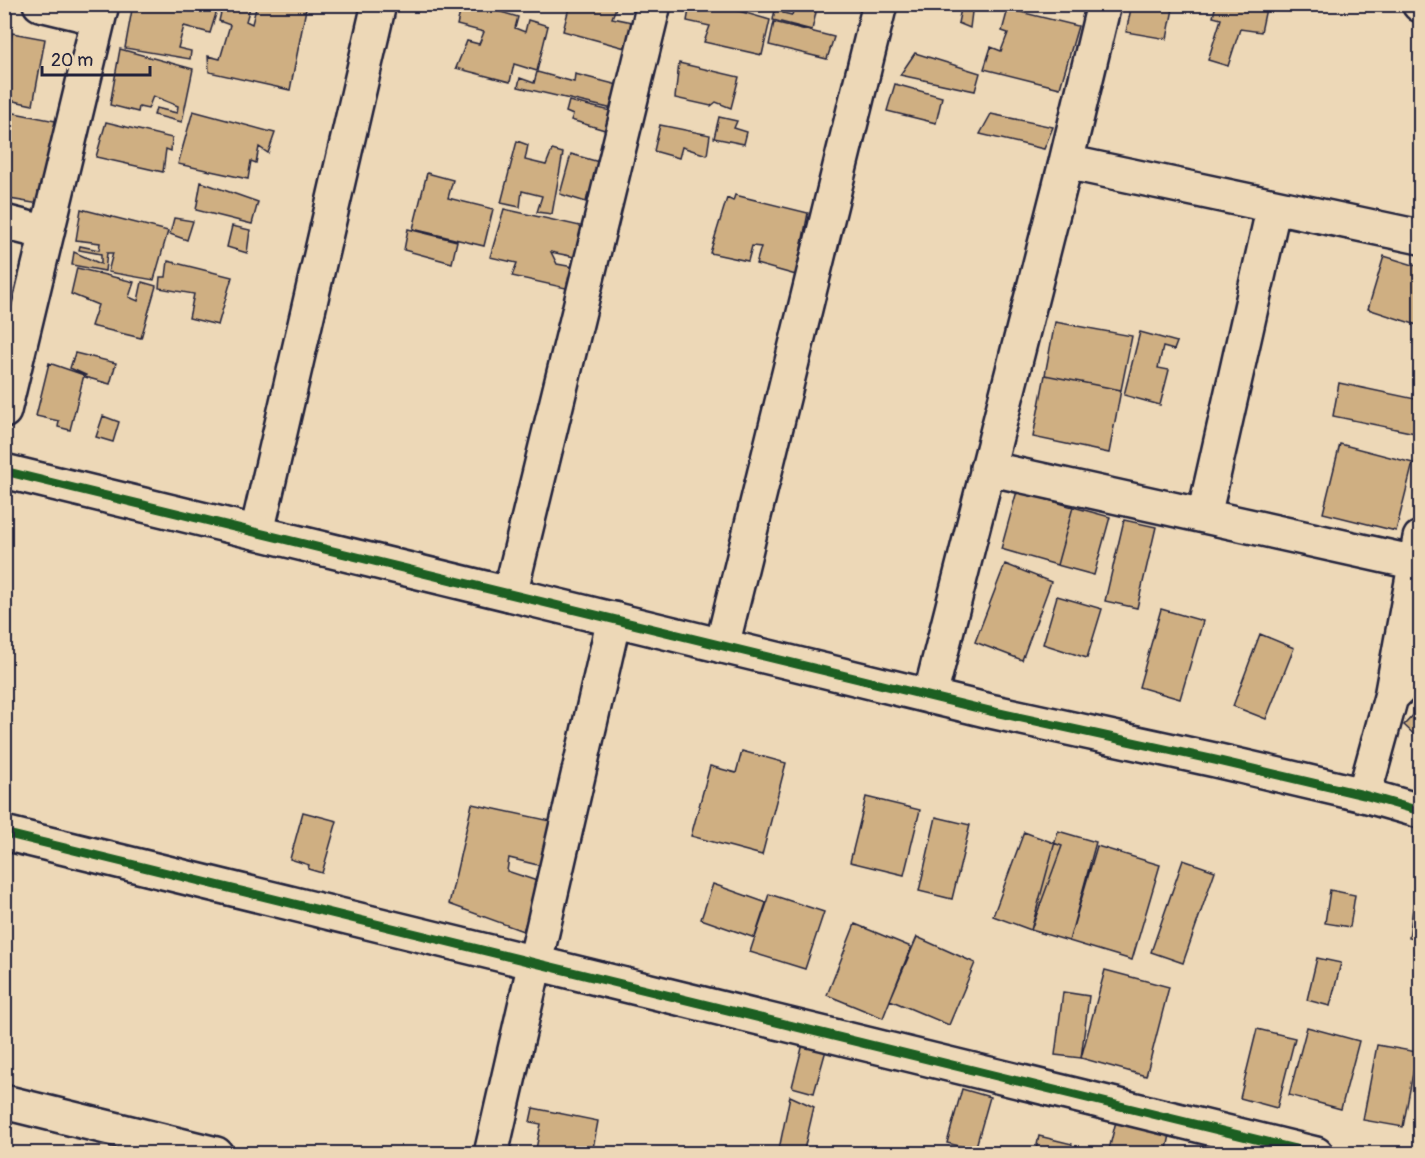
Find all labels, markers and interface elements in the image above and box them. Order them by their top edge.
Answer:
scale bar [42,39,150,77]
text: 20 m [51,49,93,72]

